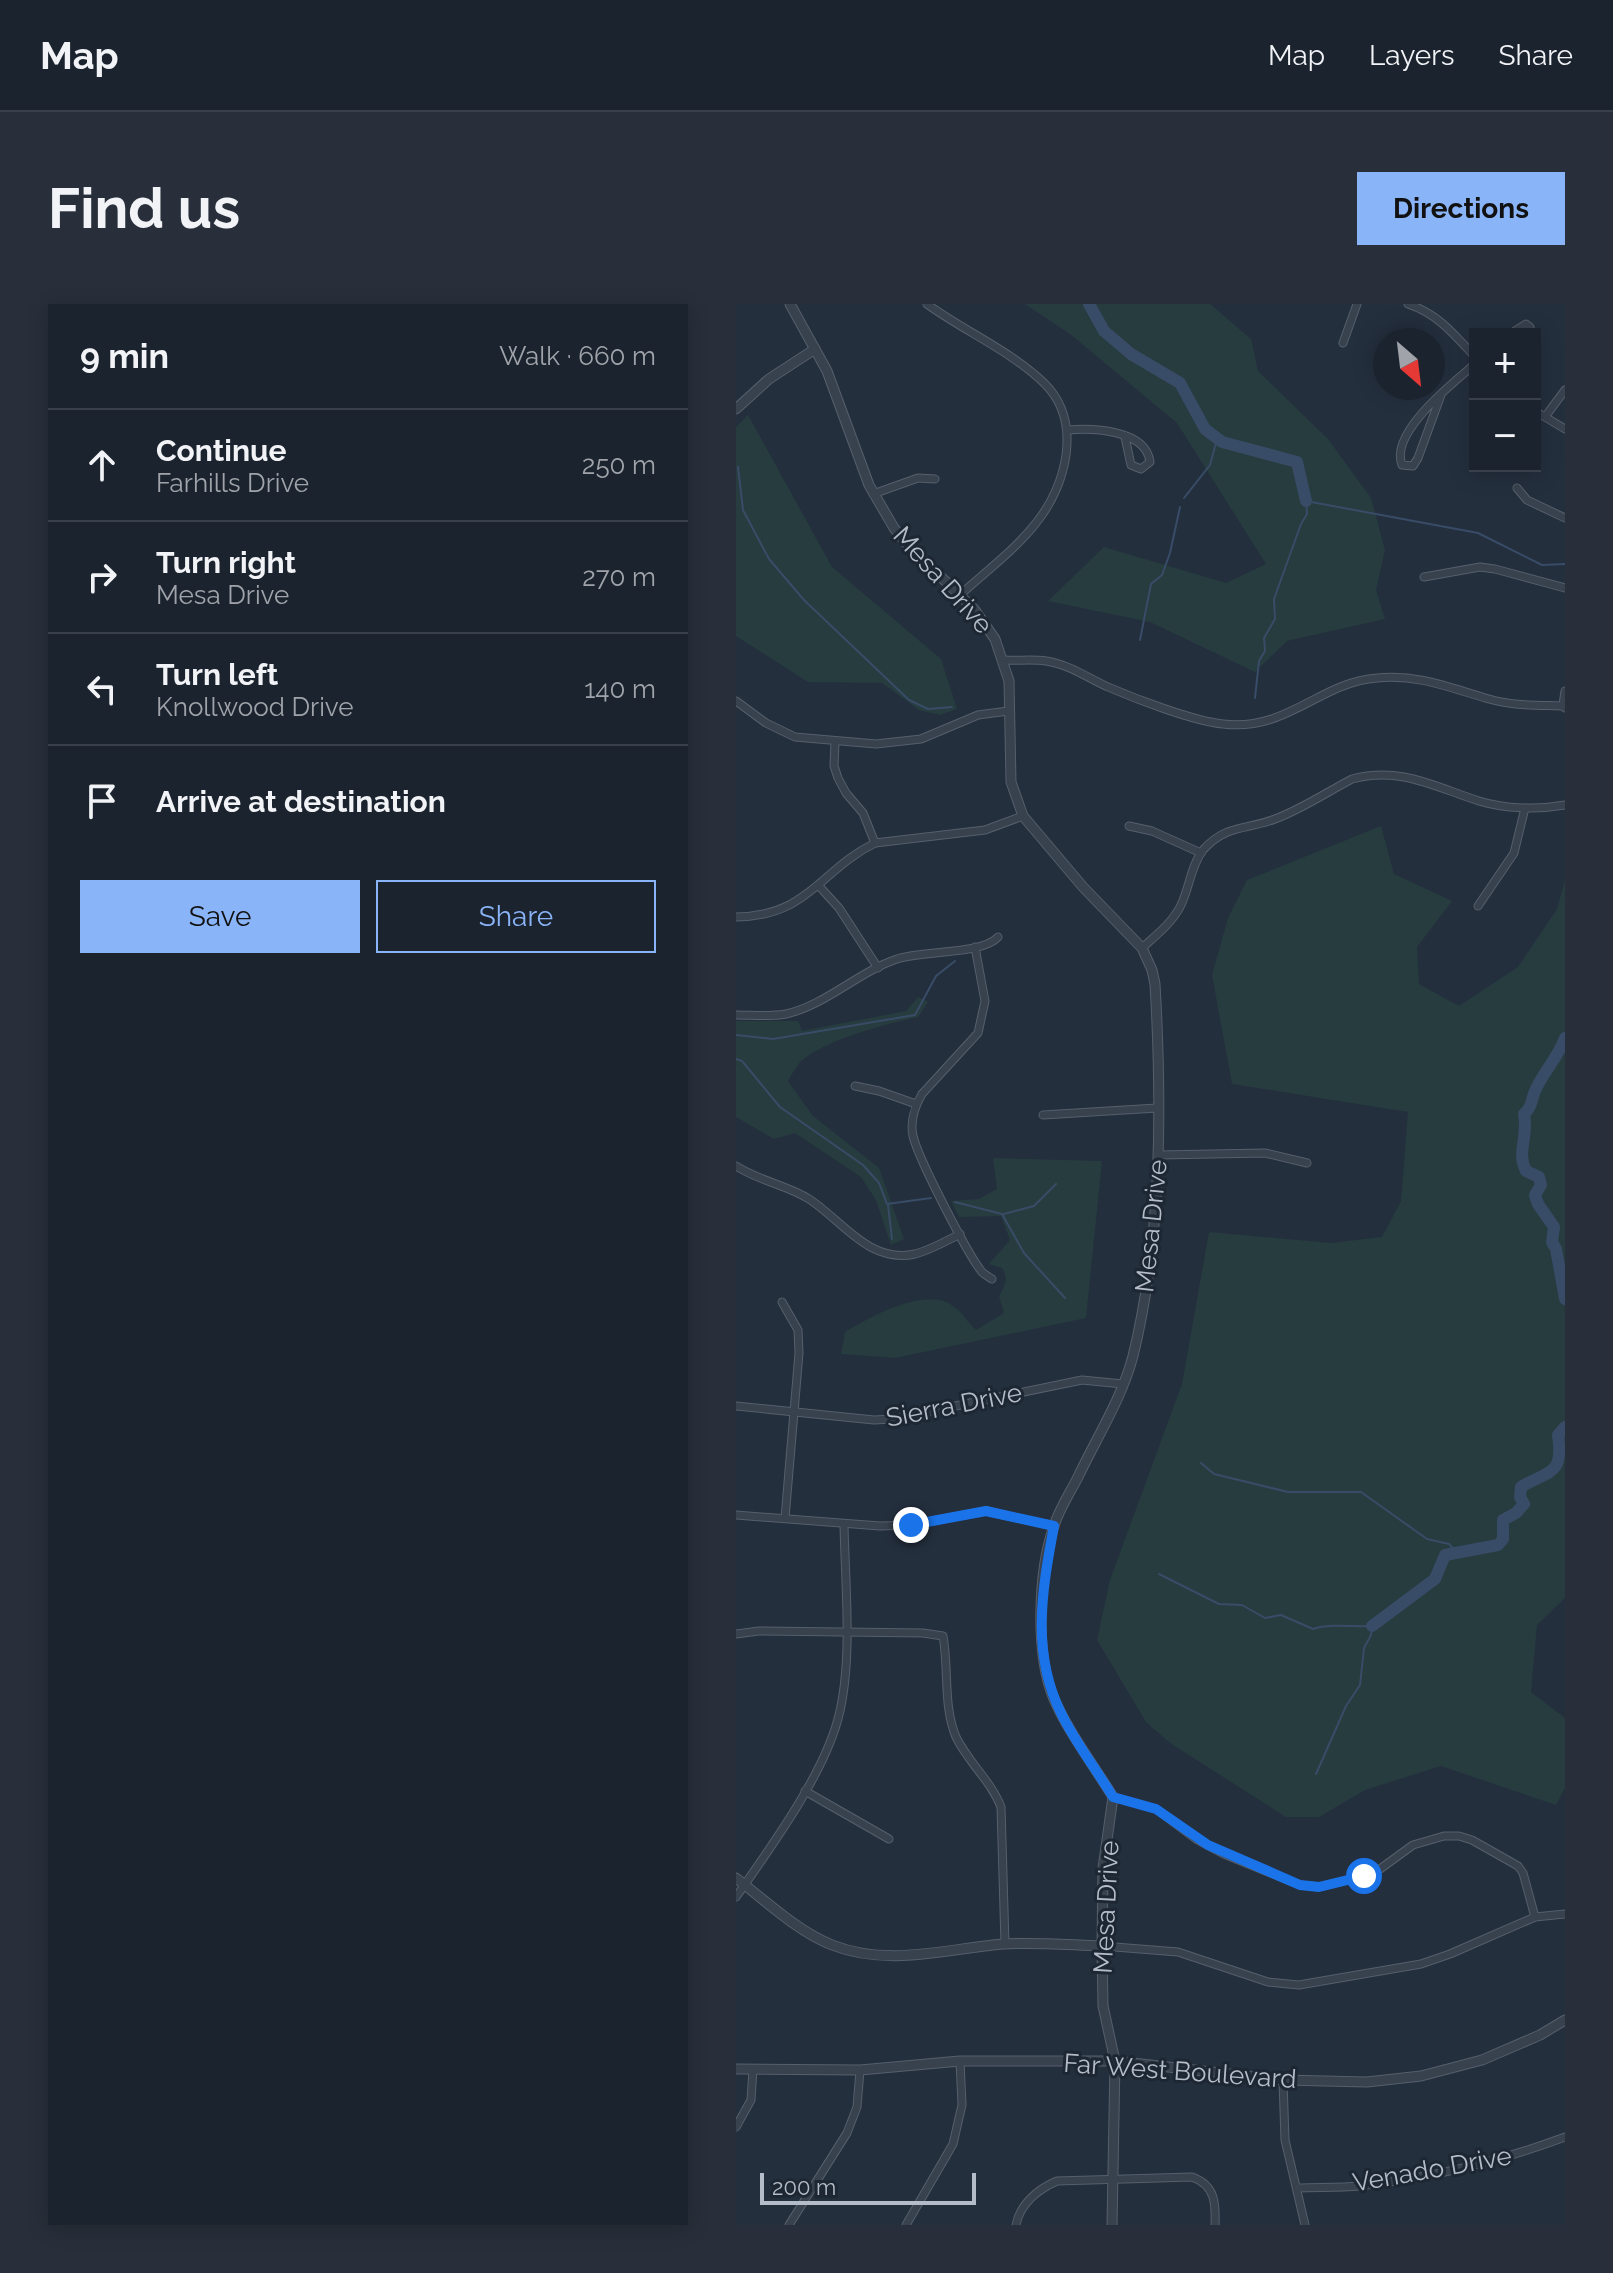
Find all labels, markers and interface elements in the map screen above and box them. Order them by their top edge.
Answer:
text: Map [40,33,119,78]
text: Map [1268,39,1325,72]
text: Layers [1369,39,1455,72]
text: Share [1499,39,1573,72]
button: Directions [1357,172,1565,245]
text: Find us [48,175,240,241]
north arrow [1373,328,1445,400]
map controls [1469,328,1541,472]
button: + [1469,328,1541,400]
text: 9 min [80,336,169,376]
text: Walk · 660 m [499,341,656,371]
button: − [1469,400,1541,472]
text: Continue [156,433,287,468]
icon: ahead [80,443,124,487]
text: 250 m [582,450,656,480]
text: Farhills Drive [156,468,309,498]
street label: Mesa Drive [887,520,999,640]
text: Turn right [156,545,296,580]
icon: right [80,555,124,599]
text: 270 m [582,562,656,592]
text: Mesa Drive [156,580,289,610]
text: Turn left [156,657,278,692]
icon: left [80,667,124,711]
text: 140 m [584,674,656,704]
text: Knollwood Drive [156,692,354,722]
icon: arrive [80,779,124,823]
text: Arrive at destination [156,784,446,819]
button: Save [80,880,360,953]
button: Share [376,880,656,953]
street label: Mesa Drive [1129,1158,1173,1294]
street label: Sierra Drive [884,1377,1024,1433]
route end [893,1507,929,1543]
street label: Mesa Drive [1088,1840,1124,1974]
route start [1346,1858,1382,1894]
street label: Far West Boulevard [1062,2048,1298,2094]
street label: Venado Drive [1350,2140,1514,2198]
scale bar [760,2169,976,2205]
text: 200 m [772,2174,836,2200]

